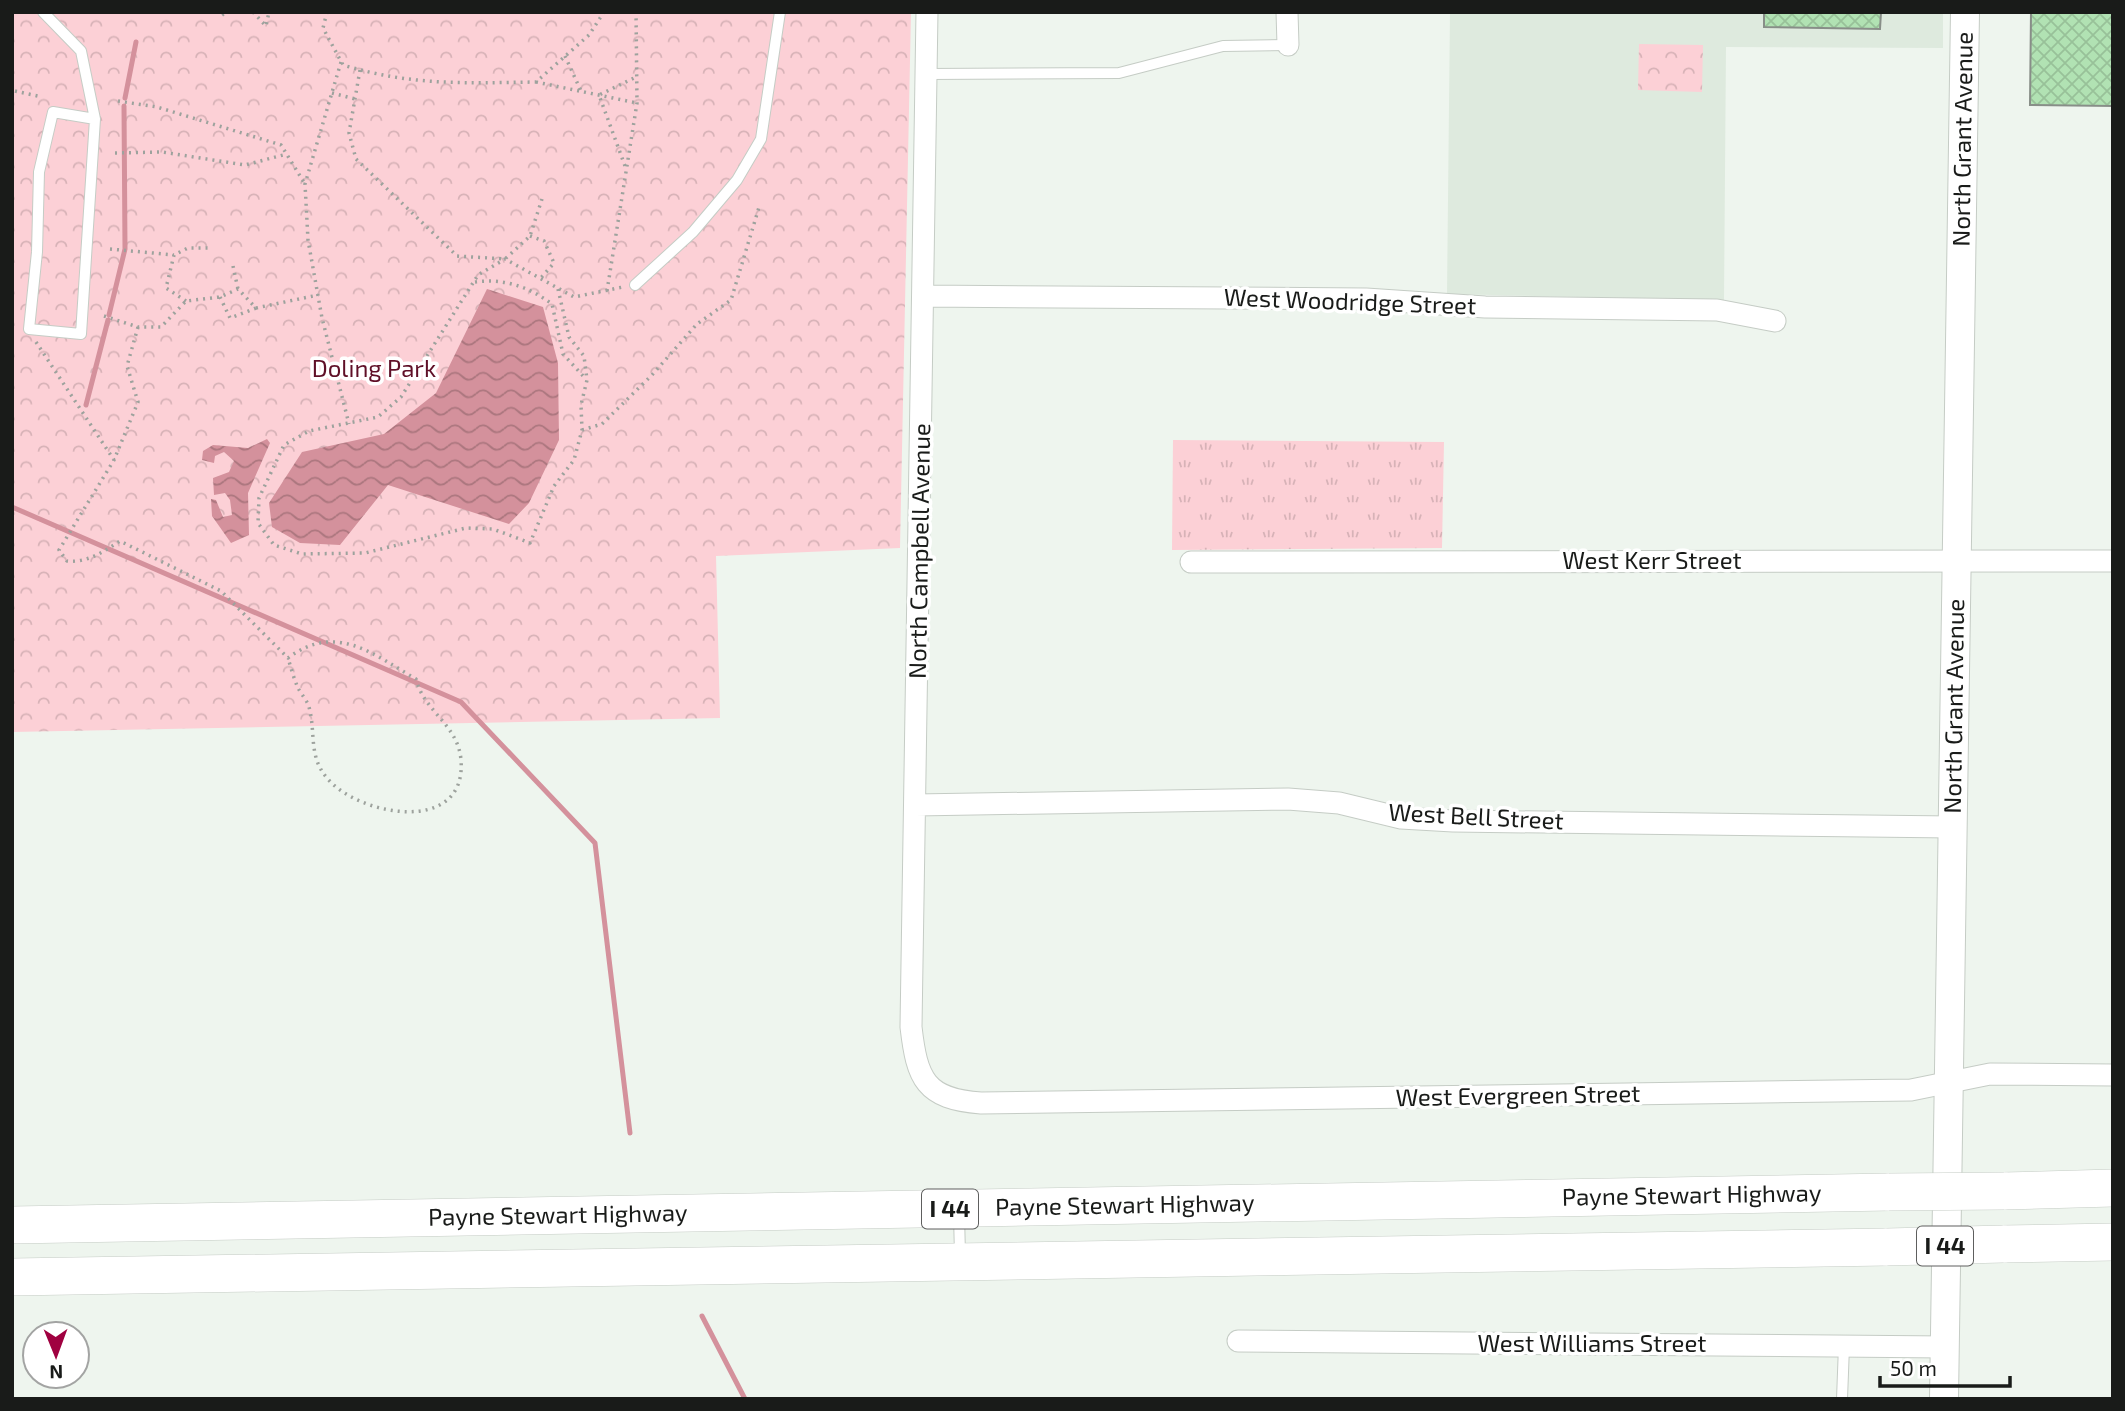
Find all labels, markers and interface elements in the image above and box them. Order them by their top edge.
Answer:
street label: North Grant Avenue [1945,31,1978,247]
street label: West Woodridge Street [1223,282,1477,319]
park label: Doling Park [312,353,436,382]
street label: North Campbell Avenue [902,423,935,679]
street label: West Kerr Street [1562,545,1742,574]
street label: North Grant Avenue [1937,598,1969,814]
street label: West Bell Street [1388,796,1564,835]
street label: West Evergreen Street [1395,1078,1641,1111]
street label: Payne Stewart Highway [1562,1177,1822,1211]
street label: Payne Stewart Highway [995,1187,1255,1221]
road number: I 44 [922,1190,978,1228]
street label: Payne Stewart Highway [428,1197,688,1231]
road number: I 44 [1917,1226,1973,1266]
north arrow [21,1320,91,1390]
street label: West Williams Street [1478,1328,1706,1357]
scale bar [1880,1344,2010,1388]
text: 50 m [1890,1355,1937,1380]
text: N [49,1361,63,1384]

